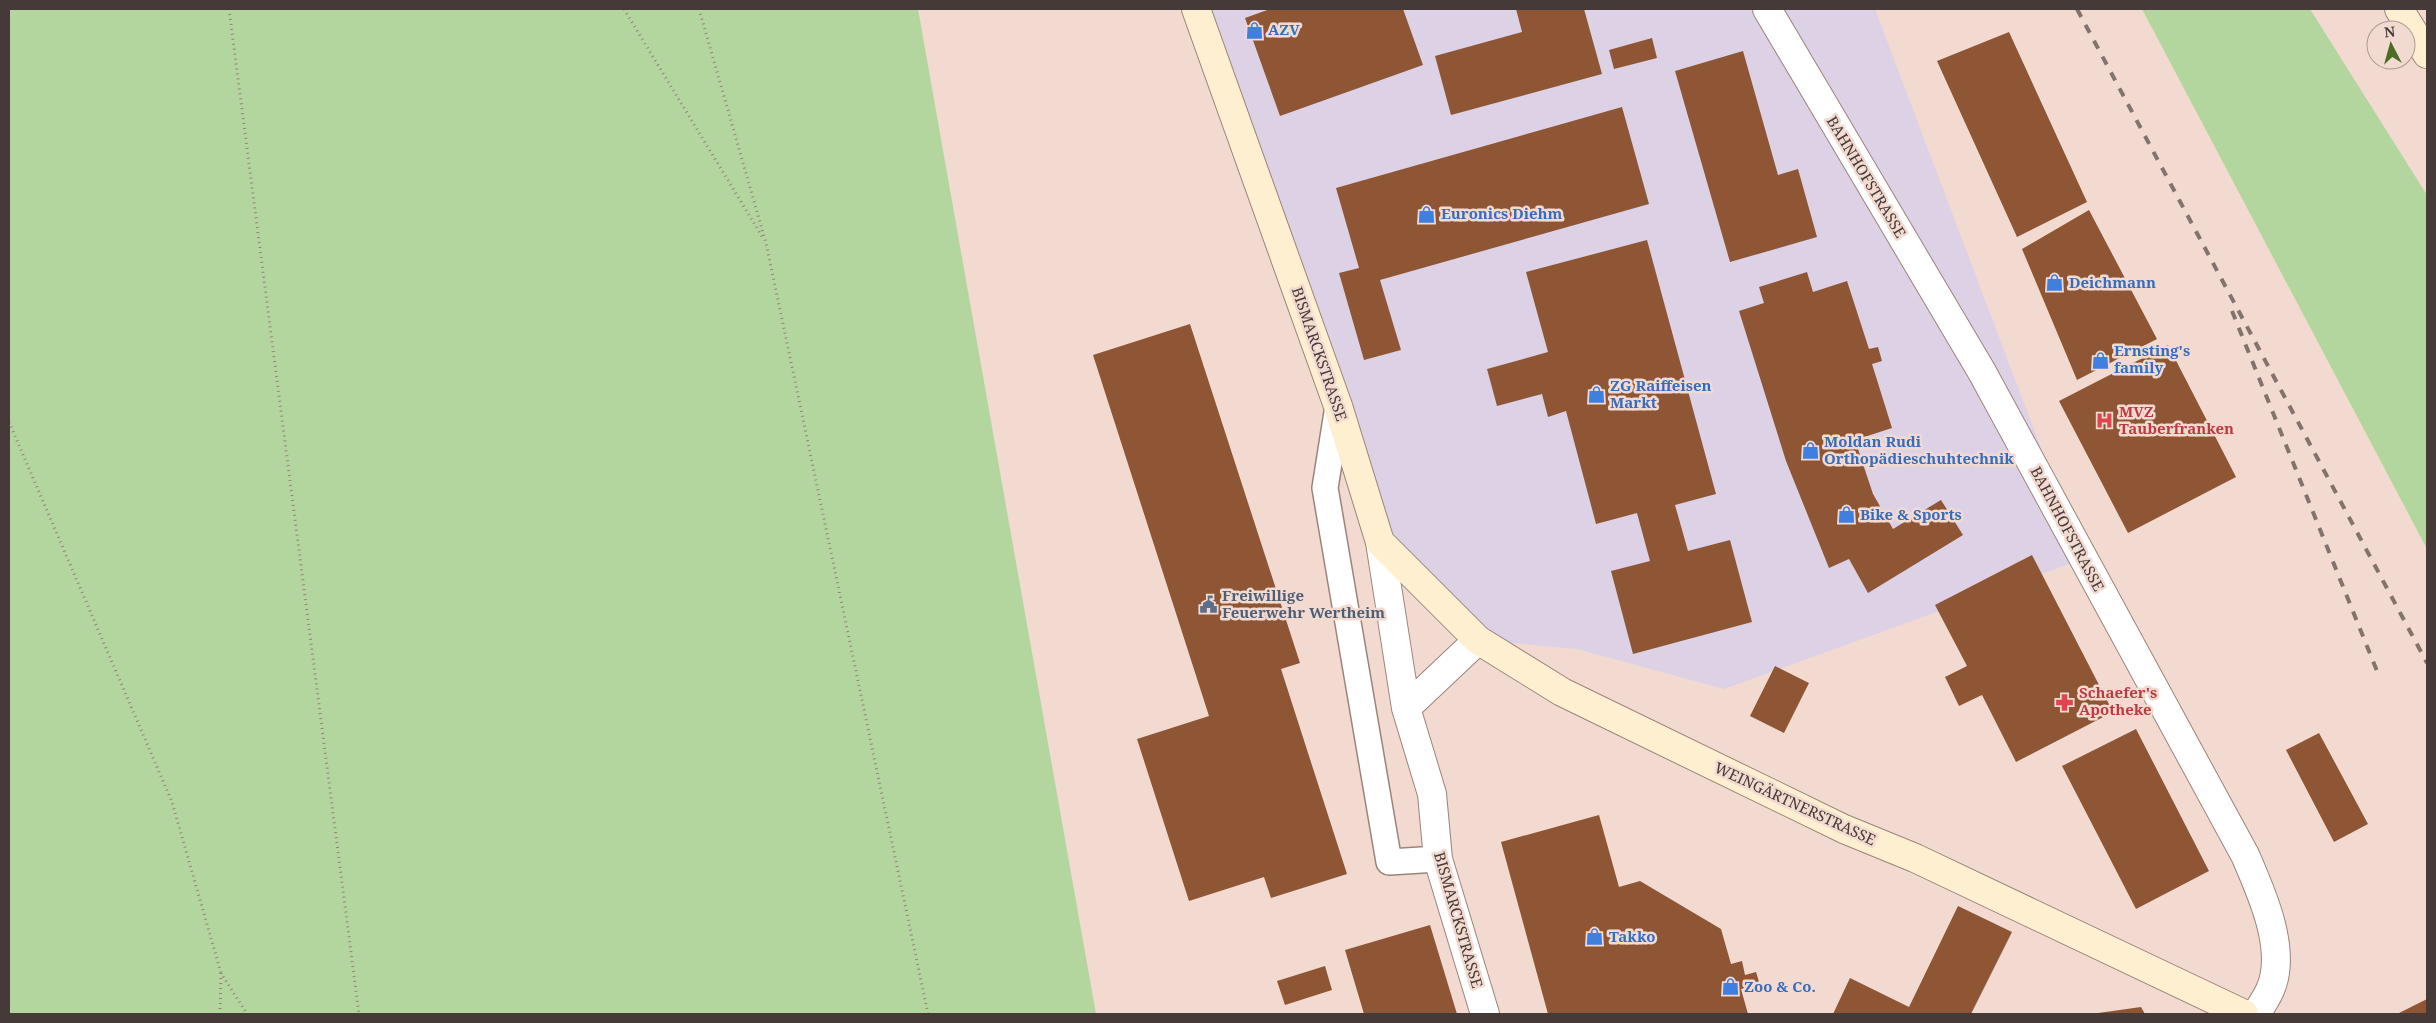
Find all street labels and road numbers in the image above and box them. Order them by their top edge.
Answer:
street label: BAHNHOFSTRASSE [1823,112,1911,241]
street label: BISMARCKSTRASSE [1288,284,1352,423]
street label: BAHNHOFSTRASSE [2027,463,2109,594]
street label: WEINGÄRTNERSTRASSE [1712,757,1879,849]
street label: BISMARCKSTRASSE [1430,849,1488,990]

